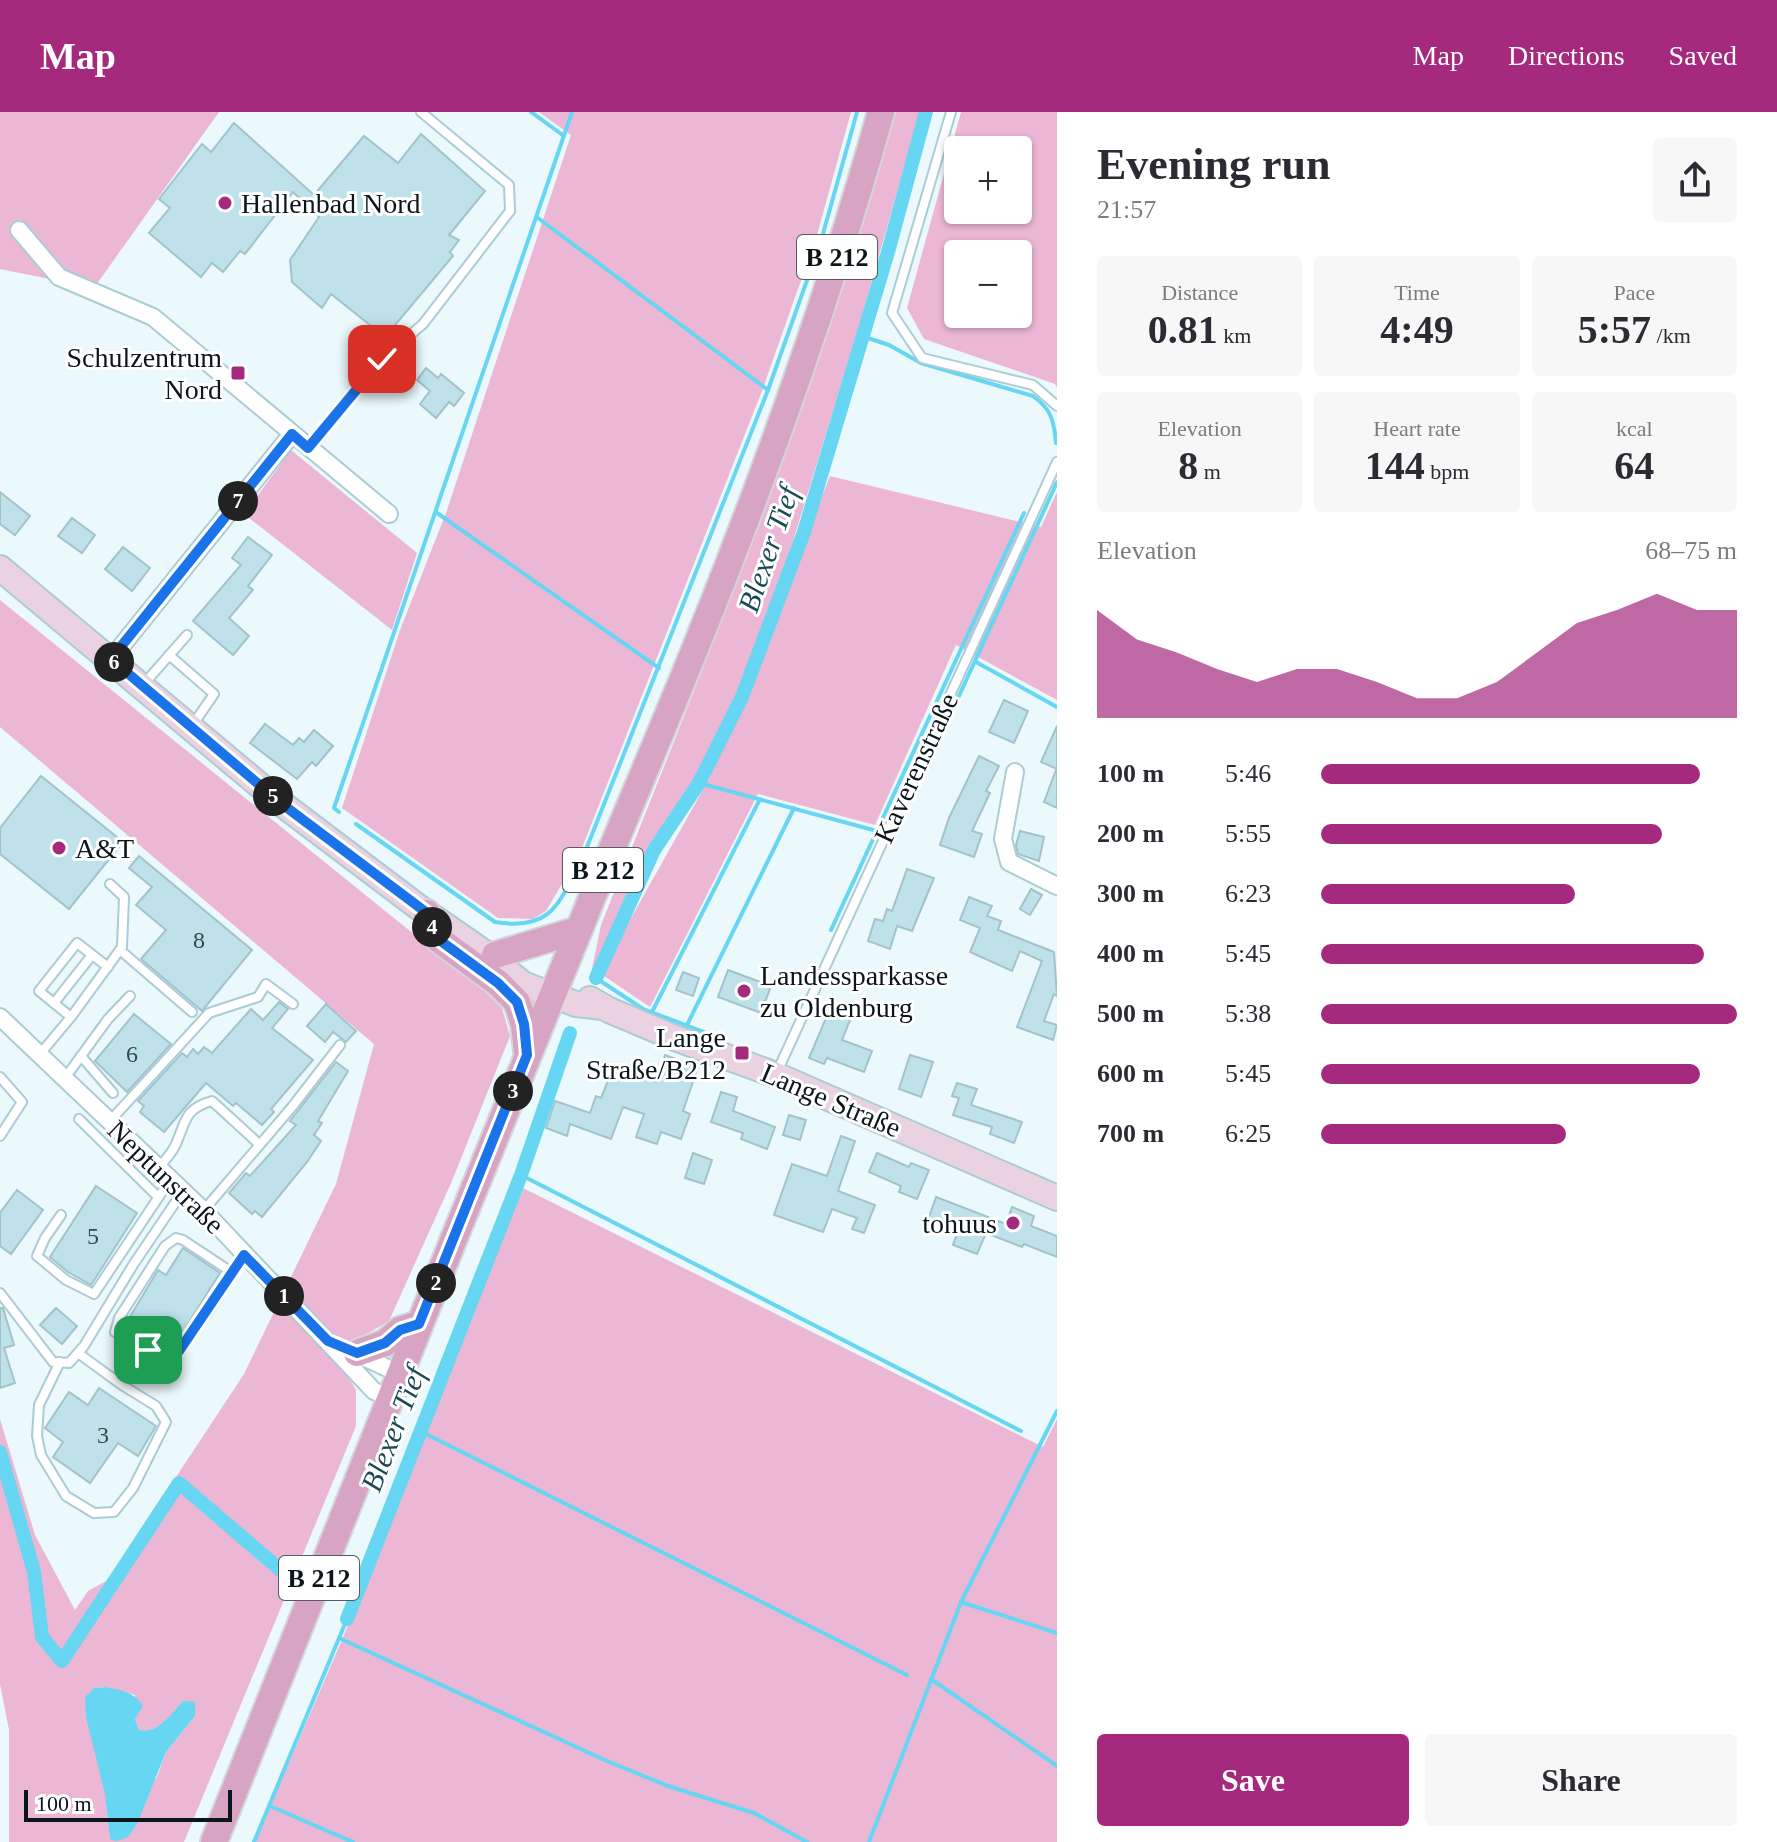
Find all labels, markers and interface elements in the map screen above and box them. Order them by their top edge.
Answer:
text: Map [40,35,116,77]
text: Map [1413,40,1464,71]
text: Directions [1508,40,1625,71]
text: Saved [1669,40,1737,71]
map controls [944,136,1032,328]
button: + [944,136,1032,224]
button: share [1653,138,1737,222]
text: Evening run [1097,140,1331,189]
place label: Hallenbad Nord [241,188,421,219]
marker: Hallenbad Nord [216,194,234,212]
text: 21:57 [1097,195,1156,224]
road number: B 212 [797,235,877,279]
button: − [944,240,1032,328]
text: Distance [1161,280,1238,305]
text: Time [1394,280,1440,305]
text: Pace [1614,280,1655,305]
text: 0.81 [1148,307,1218,352]
text: 4:49 [1380,307,1454,352]
text: 5:57 [1578,307,1651,352]
text: km [1218,323,1251,348]
text: /km [1651,323,1691,348]
pin [348,325,416,393]
icon: check [360,337,404,381]
place label: Schulzentrum Nord [66,342,222,405]
marker: Schulzentrum Nord [229,364,247,382]
text: Elevation [1158,416,1242,441]
text: Heart rate [1373,416,1461,441]
text: kcal [1616,416,1653,441]
text: 8 [1178,443,1198,488]
text: 144 [1365,443,1425,488]
text: 64 [1614,443,1654,488]
text: m [1198,459,1221,484]
text: bpm [1425,459,1469,484]
water label: Blexer Tief [731,478,806,616]
pin: 7 [218,481,258,521]
text: 7 [233,488,244,513]
text: Elevation [1097,536,1197,565]
text: 68–75 m [1645,536,1737,565]
pin: 6 [94,642,134,682]
text: 6 [109,649,120,674]
street label: Kaverenstraße [868,688,964,848]
text: 100 m [1097,759,1164,788]
text: 5:46 [1225,759,1271,788]
pin: 5 [253,776,293,816]
text: 5 [268,783,279,808]
text: 200 m [1097,819,1164,848]
text: 5:55 [1225,819,1271,848]
place label: A&T [75,833,134,864]
marker: A&T [50,839,68,857]
road number: B 212 [563,848,643,892]
text: 300 m [1097,879,1164,908]
text: 6:23 [1225,879,1271,908]
pin: 4 [412,907,452,947]
text: 4 [427,914,438,939]
house number: 8 [193,927,205,953]
text: 400 m [1097,939,1164,968]
text: 5:45 [1225,939,1271,968]
place label: Landessparkasse zu Oldenburg [760,960,948,1023]
marker: Landessparkasse zu Oldenburg [735,982,753,1000]
text: 500 m [1097,999,1164,1028]
text: 5:38 [1225,999,1271,1028]
place label: Lange Straße/B212 [586,1022,726,1085]
house number: 6 [126,1041,138,1067]
marker: Lange Straße/B212 [733,1044,751,1062]
street label: Lange Straße [757,1057,905,1143]
text: 600 m [1097,1059,1164,1088]
text: 5:45 [1225,1059,1271,1088]
pin: 3 [493,1071,533,1111]
text: 3 [508,1078,519,1103]
street label: Neptunstraße [102,1114,230,1240]
text: 700 m [1097,1119,1164,1148]
text: 6:25 [1225,1119,1271,1148]
place label: tohuus [922,1208,997,1239]
marker: tohuus [1004,1214,1022,1232]
house number: 5 [87,1223,99,1249]
pin: 2 [416,1263,456,1303]
text: 2 [431,1270,442,1295]
pin: 1 [264,1276,304,1316]
text: 1 [279,1283,290,1308]
pin [114,1316,182,1384]
icon: arrive [126,1328,170,1372]
water label: Blexer Tief [354,1359,433,1496]
house number: 3 [97,1422,109,1448]
road number: B 212 [279,1556,359,1600]
button: Save [1097,1734,1409,1826]
button: Share [1425,1734,1737,1826]
scale bar [24,1786,232,1822]
text: 100 m [36,1791,92,1816]

